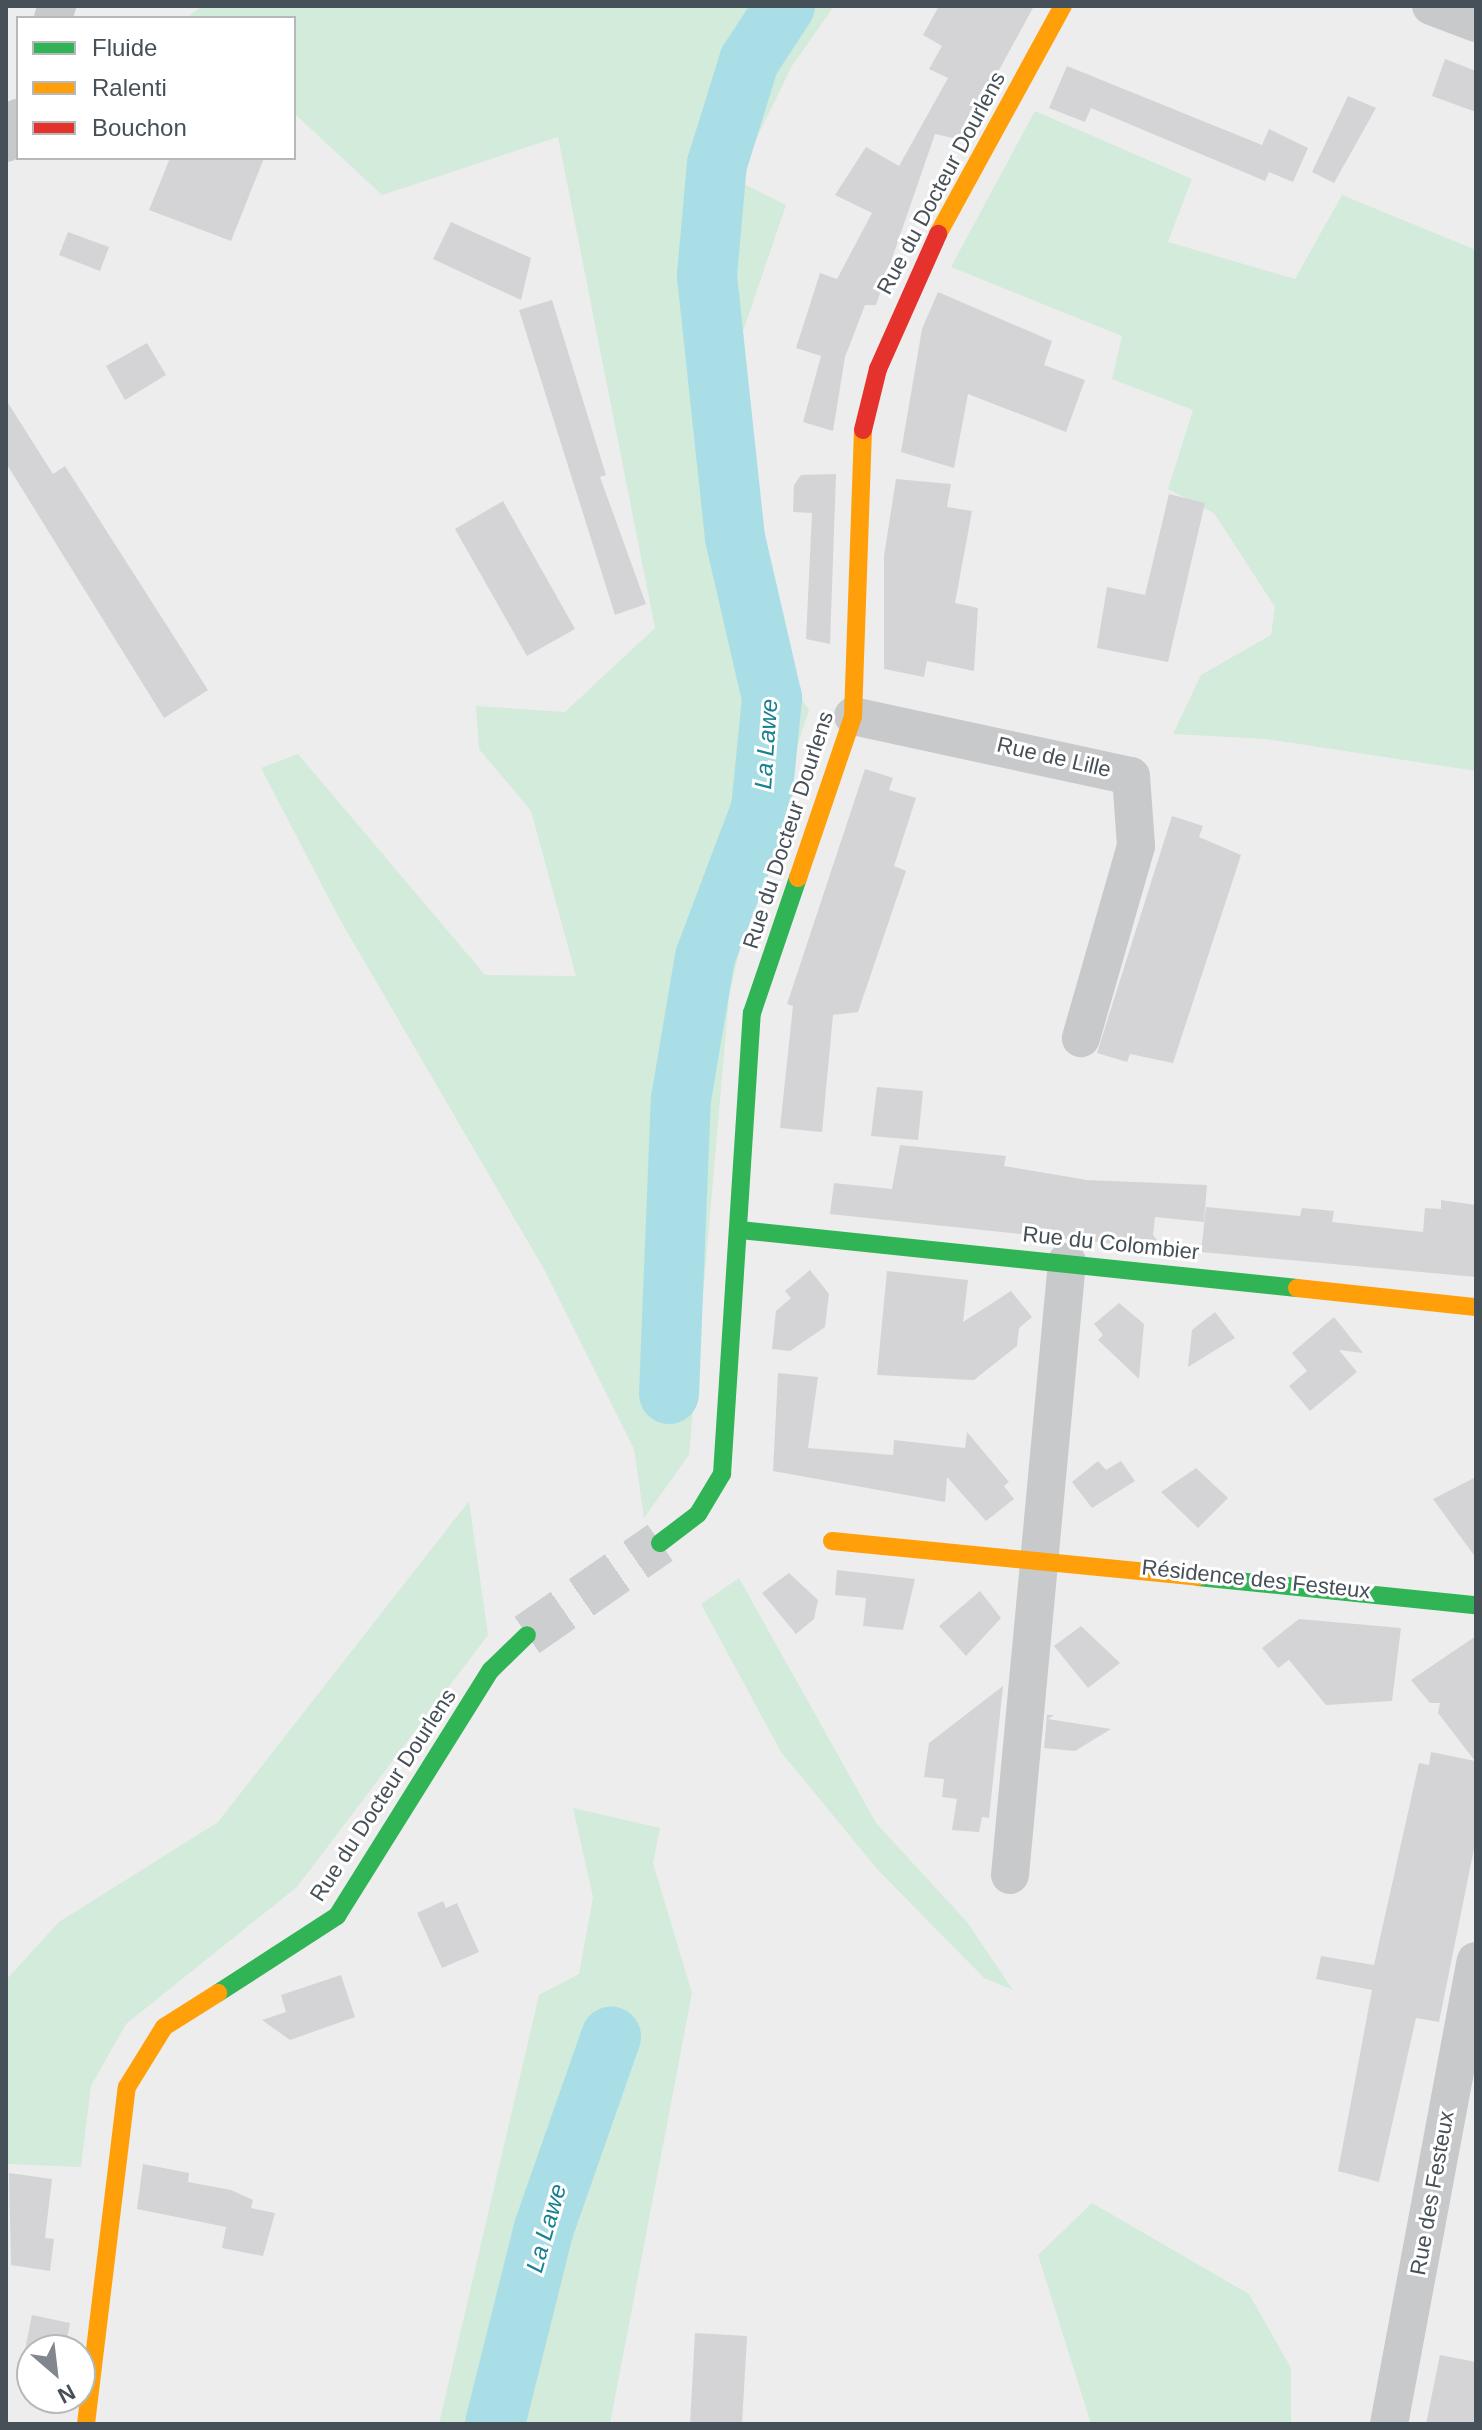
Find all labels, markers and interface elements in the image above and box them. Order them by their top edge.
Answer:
legend [16,16,296,160]
text: Fluide [92,34,157,61]
street label: Rue du Docteur Dourlens [871,67,1011,299]
text: Ralenti [92,74,167,101]
text: Bouchon [92,114,187,141]
water label: La Lawe [748,698,784,790]
street label: Rue du Docteur Dourlens [737,708,839,952]
street label: Rue de Lille [994,731,1114,783]
street label: Rue du Colombier [1021,1221,1201,1265]
street label: Résidence des Festeux [1140,1554,1372,1604]
street label: Rue du Docteur Dourlens [304,1684,462,1906]
street label: Rue des Festeux [1405,2109,1459,2277]
water label: La Lawe [520,2180,572,2276]
north arrow [16,2334,96,2414]
text: N [54,2379,79,2409]

